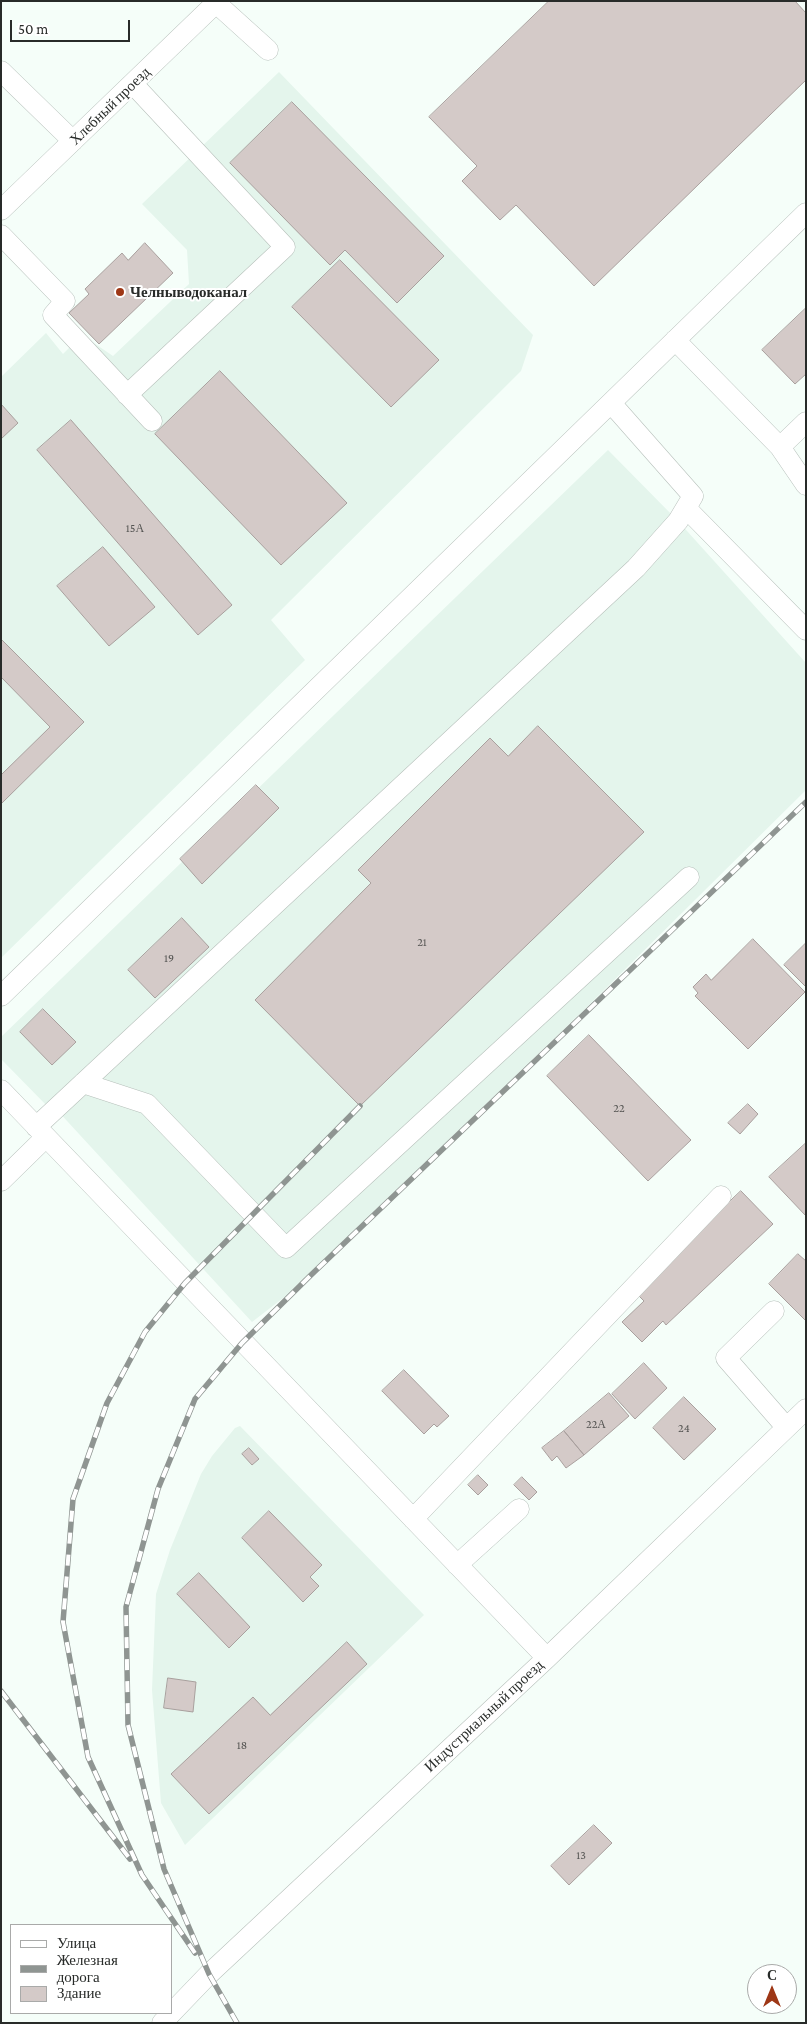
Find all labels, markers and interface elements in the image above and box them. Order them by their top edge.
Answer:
scale bar [12,10,132,42]
text: 50 m [18,21,48,37]
street label: Хлебный проезд [66,63,154,149]
place label: Челныводоканал [130,283,247,301]
marker: Челныводоканал [114,286,126,298]
house number: 15А [126,521,144,535]
house number: 21 [417,935,427,949]
house number: 19 [164,951,174,965]
house number: 22 [613,1101,625,1115]
house number: 22А [586,1417,606,1431]
house number: 24 [678,1421,690,1435]
street label: Индустриальный проезд [421,1656,547,1776]
house number: 18 [237,1738,247,1752]
house number: 13 [576,1848,586,1862]
legend [10,1924,172,2014]
text: Улица [57,1935,96,1951]
text: Железная дорога [57,1952,118,1985]
north arrow [747,1964,797,2014]
text: С [767,1967,777,1983]
text: Здание [57,1985,101,2001]

